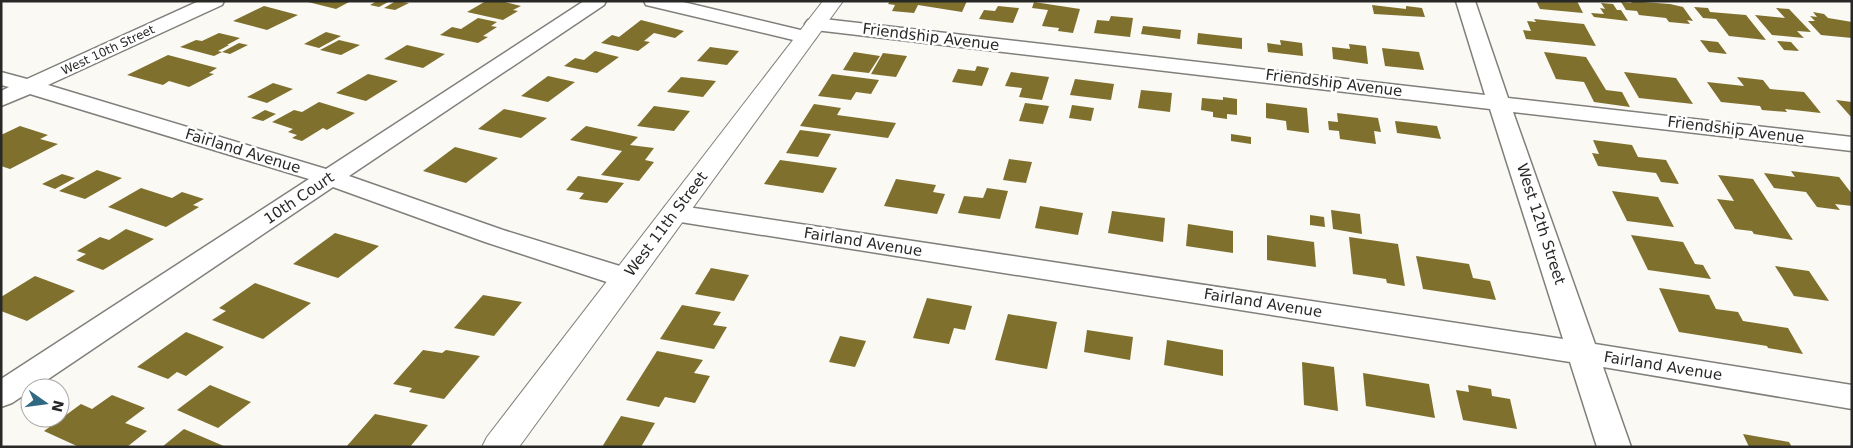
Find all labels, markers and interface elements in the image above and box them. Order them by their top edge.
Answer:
street label: Friendship Avenue [862,20,1000,54]
street label: West 10th Street [59,22,157,78]
street label: Friendship Avenue [1265,66,1403,100]
street label: Friendship Avenue [1667,113,1805,147]
street label: Fairland Avenue [183,125,303,177]
street label: West 12th Street [1513,161,1569,287]
street label: 10th Court [261,168,337,228]
street label: West 11th Street [621,168,711,280]
street label: Fairland Avenue [802,224,924,260]
street label: Fairland Avenue [1202,285,1324,321]
street label: Fairland Avenue [1602,348,1724,384]
north arrow [20,378,70,428]
text: N [48,399,67,414]

